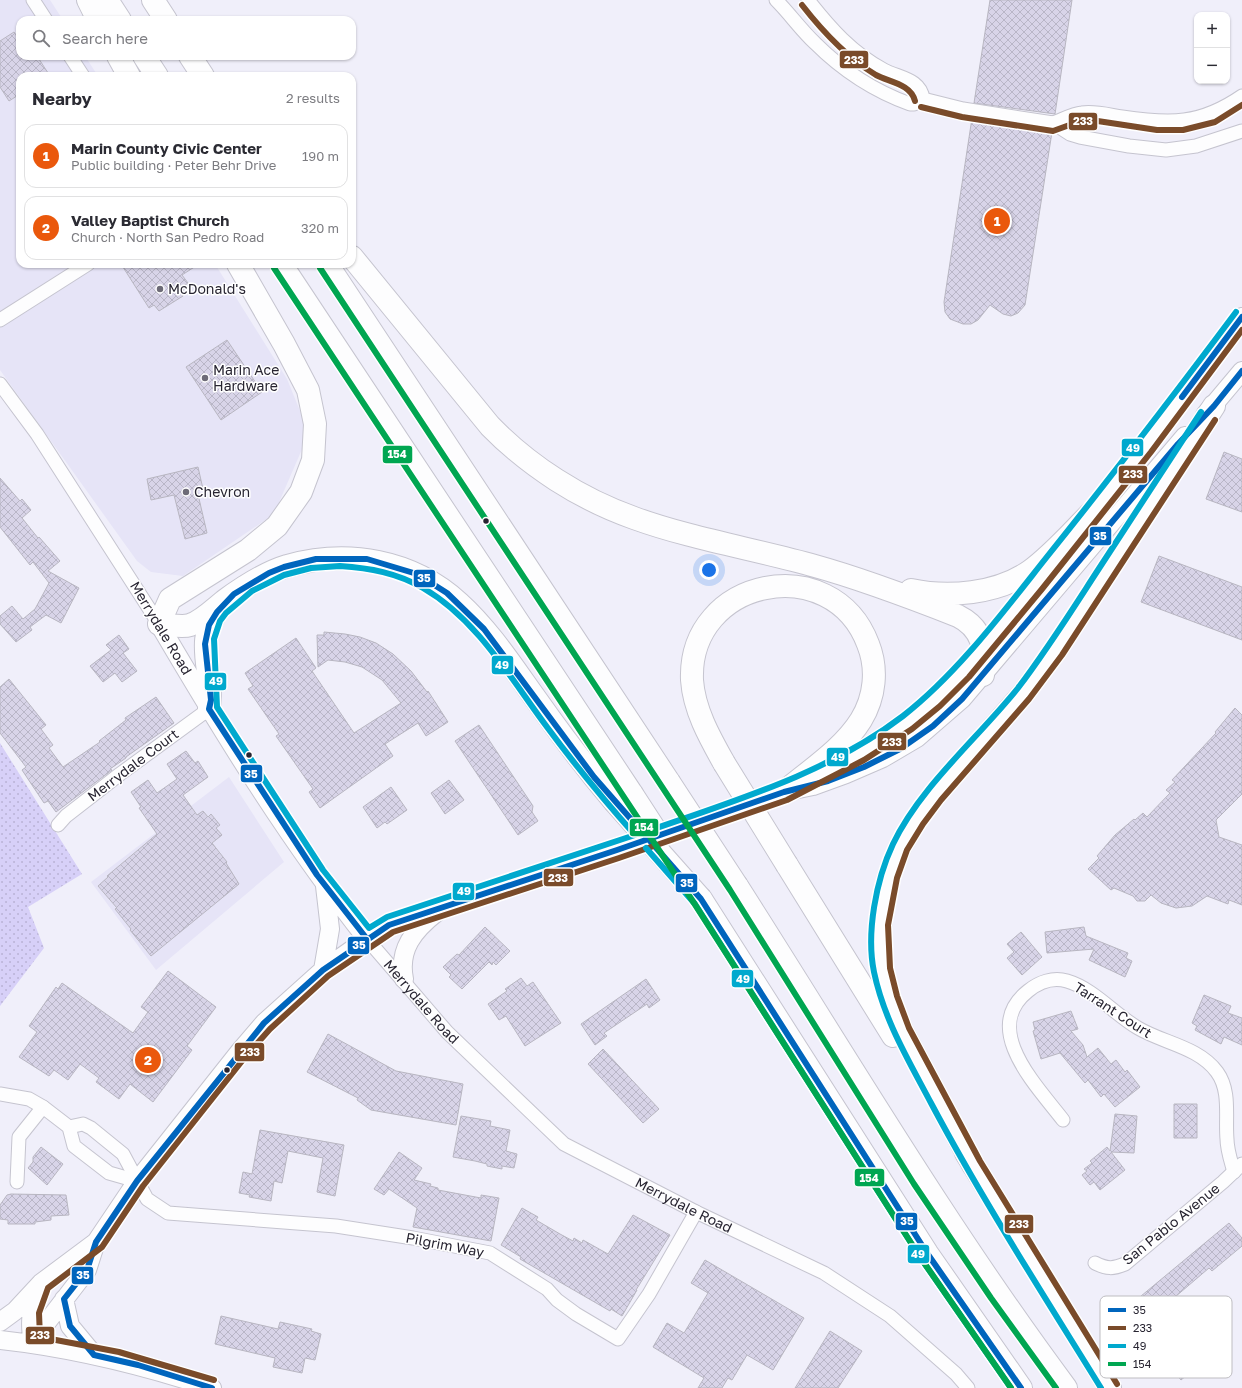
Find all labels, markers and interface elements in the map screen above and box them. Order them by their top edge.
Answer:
map controls [1194,12,1230,84]
button: + [1194,12,1230,48]
search box [16,16,356,60]
icon: search [30,27,52,49]
text: Search here [62,29,148,47]
button: − [1194,48,1230,84]
line badge: 233 [839,50,869,69]
text: 233 [844,53,864,66]
text: Nearby [32,88,92,109]
text: 2 results [286,90,340,106]
line badge: 233 [1068,112,1098,131]
text: 233 [1073,114,1093,127]
text: Marin County Civic Center [71,139,262,157]
text: 1 [43,148,49,164]
text: 190 m [302,148,339,164]
text: Public building · Peter Behr Drive [71,157,276,173]
pin: 1 [984,206,1010,236]
text: Valley Baptist Church [71,211,229,229]
text: 2 [42,220,50,236]
text: 320 m [301,220,339,236]
text: Church · North San Pedro Road [71,229,264,245]
place label: McDonald's [168,280,246,297]
marker: McDonald's [155,284,165,294]
place label: Marin Ace Hardware [213,361,279,394]
marker: Marin Ace Hardware [200,373,210,383]
line badge: 49 [1121,438,1144,457]
text: 49 [1126,441,1140,454]
line badge: 154 [382,445,413,464]
text: 154 [387,447,407,460]
line badge: 233 [1118,465,1148,484]
text: 233 [1123,467,1143,480]
place label: Chevron [194,483,250,500]
marker: Chevron [181,487,191,497]
unlabelled marker [481,516,491,526]
line badge: 35 [1089,526,1112,546]
text: 35 [1093,529,1107,542]
your location [699,560,719,580]
line badge: 35 [413,569,436,588]
text: 35 [417,571,431,584]
street label: Merrydale Road [127,578,196,677]
line badge: 49 [491,655,514,675]
text: 49 [495,658,509,671]
line badge: 49 [204,672,227,691]
text: 49 [209,674,223,687]
street label: Merrydale Court [84,725,181,804]
line badge: 233 [877,732,907,751]
text: 233 [882,735,902,748]
line badge: 49 [826,747,849,767]
unlabelled marker [244,750,254,760]
text: 49 [831,750,845,763]
line badge: 35 [240,764,263,783]
text: 35 [244,767,258,780]
line badge: 154 [629,818,659,837]
text: 154 [634,820,654,833]
line badge: 233 [543,868,574,887]
text: 233 [548,871,568,884]
line badge: 35 [675,873,698,893]
text: 35 [680,876,694,889]
line badge: 49 [452,882,475,901]
text: 49 [457,884,471,897]
line badge: 35 [347,936,370,955]
text: 35 [352,938,366,951]
street label: Merrydale Road [381,956,463,1047]
line badge: 49 [731,969,754,988]
text: 49 [736,972,750,985]
street label: Tarrant Court [1071,978,1155,1041]
line badge: 233 [234,1042,265,1062]
pin: 2 [135,1045,161,1075]
text: 233 [240,1045,260,1058]
unlabelled marker [222,1065,232,1075]
line badge: 154 [854,1168,885,1187]
text: 154 [859,1171,879,1184]
street label: Merrydale Road [633,1173,735,1236]
street label: San Pablo Avenue [1119,1179,1223,1268]
line badge: 35 [895,1212,918,1231]
text: 35 [900,1214,914,1227]
line badge: 233 [1004,1214,1034,1234]
text: 233 [1009,1217,1029,1230]
street label: Pilgrim Way [405,1229,486,1260]
line badge: 49 [907,1244,930,1264]
text: 49 [911,1247,925,1260]
line badge: 35 [71,1266,94,1285]
text: 35 [76,1268,90,1281]
legend [1100,1296,1232,1378]
text: 35 [1133,1303,1146,1316]
text: 233 [1133,1321,1152,1334]
line badge: 233 [25,1326,55,1345]
text: 233 [30,1328,50,1341]
text: 49 [1133,1339,1146,1352]
text: 154 [1133,1357,1152,1370]

